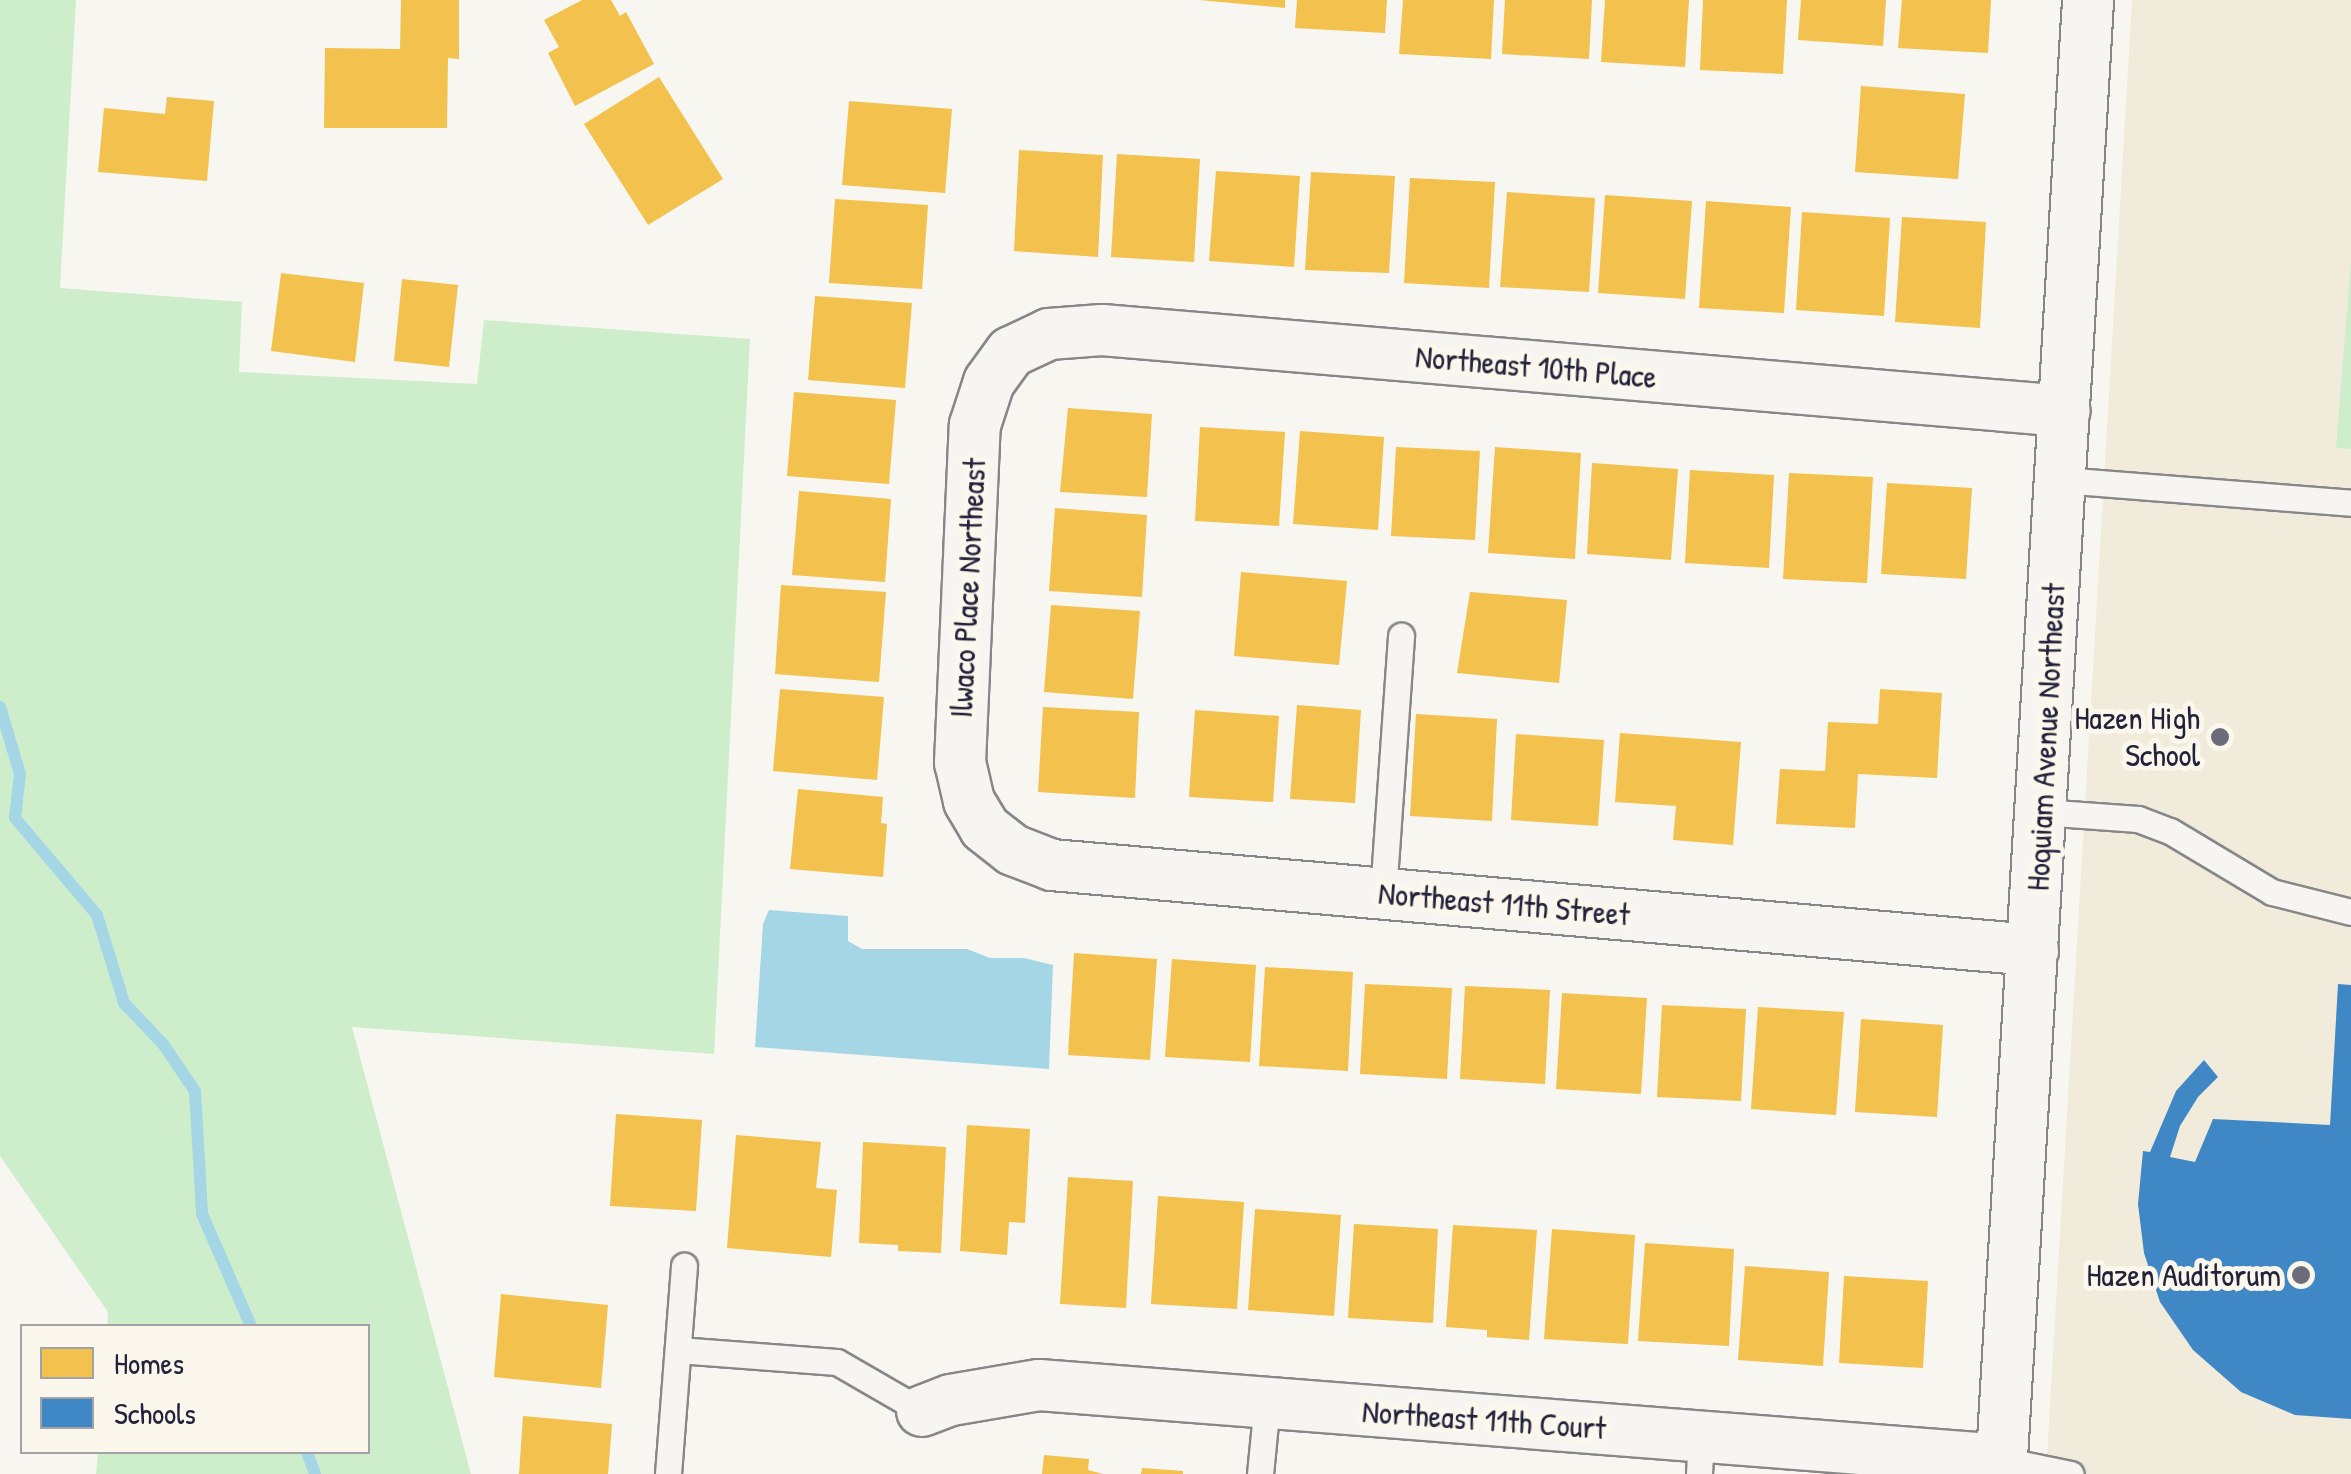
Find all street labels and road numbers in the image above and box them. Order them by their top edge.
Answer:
street label: Northeast 10th Place [1414,337,1658,397]
street label: Ilwaco Place Northeast [942,457,994,719]
street label: Hoquiam Avenue Northeast [2019,582,2073,892]
street label: Northeast 11th Street [1377,874,1631,934]
street label: Northeast 11th Court [1361,1392,1607,1448]

